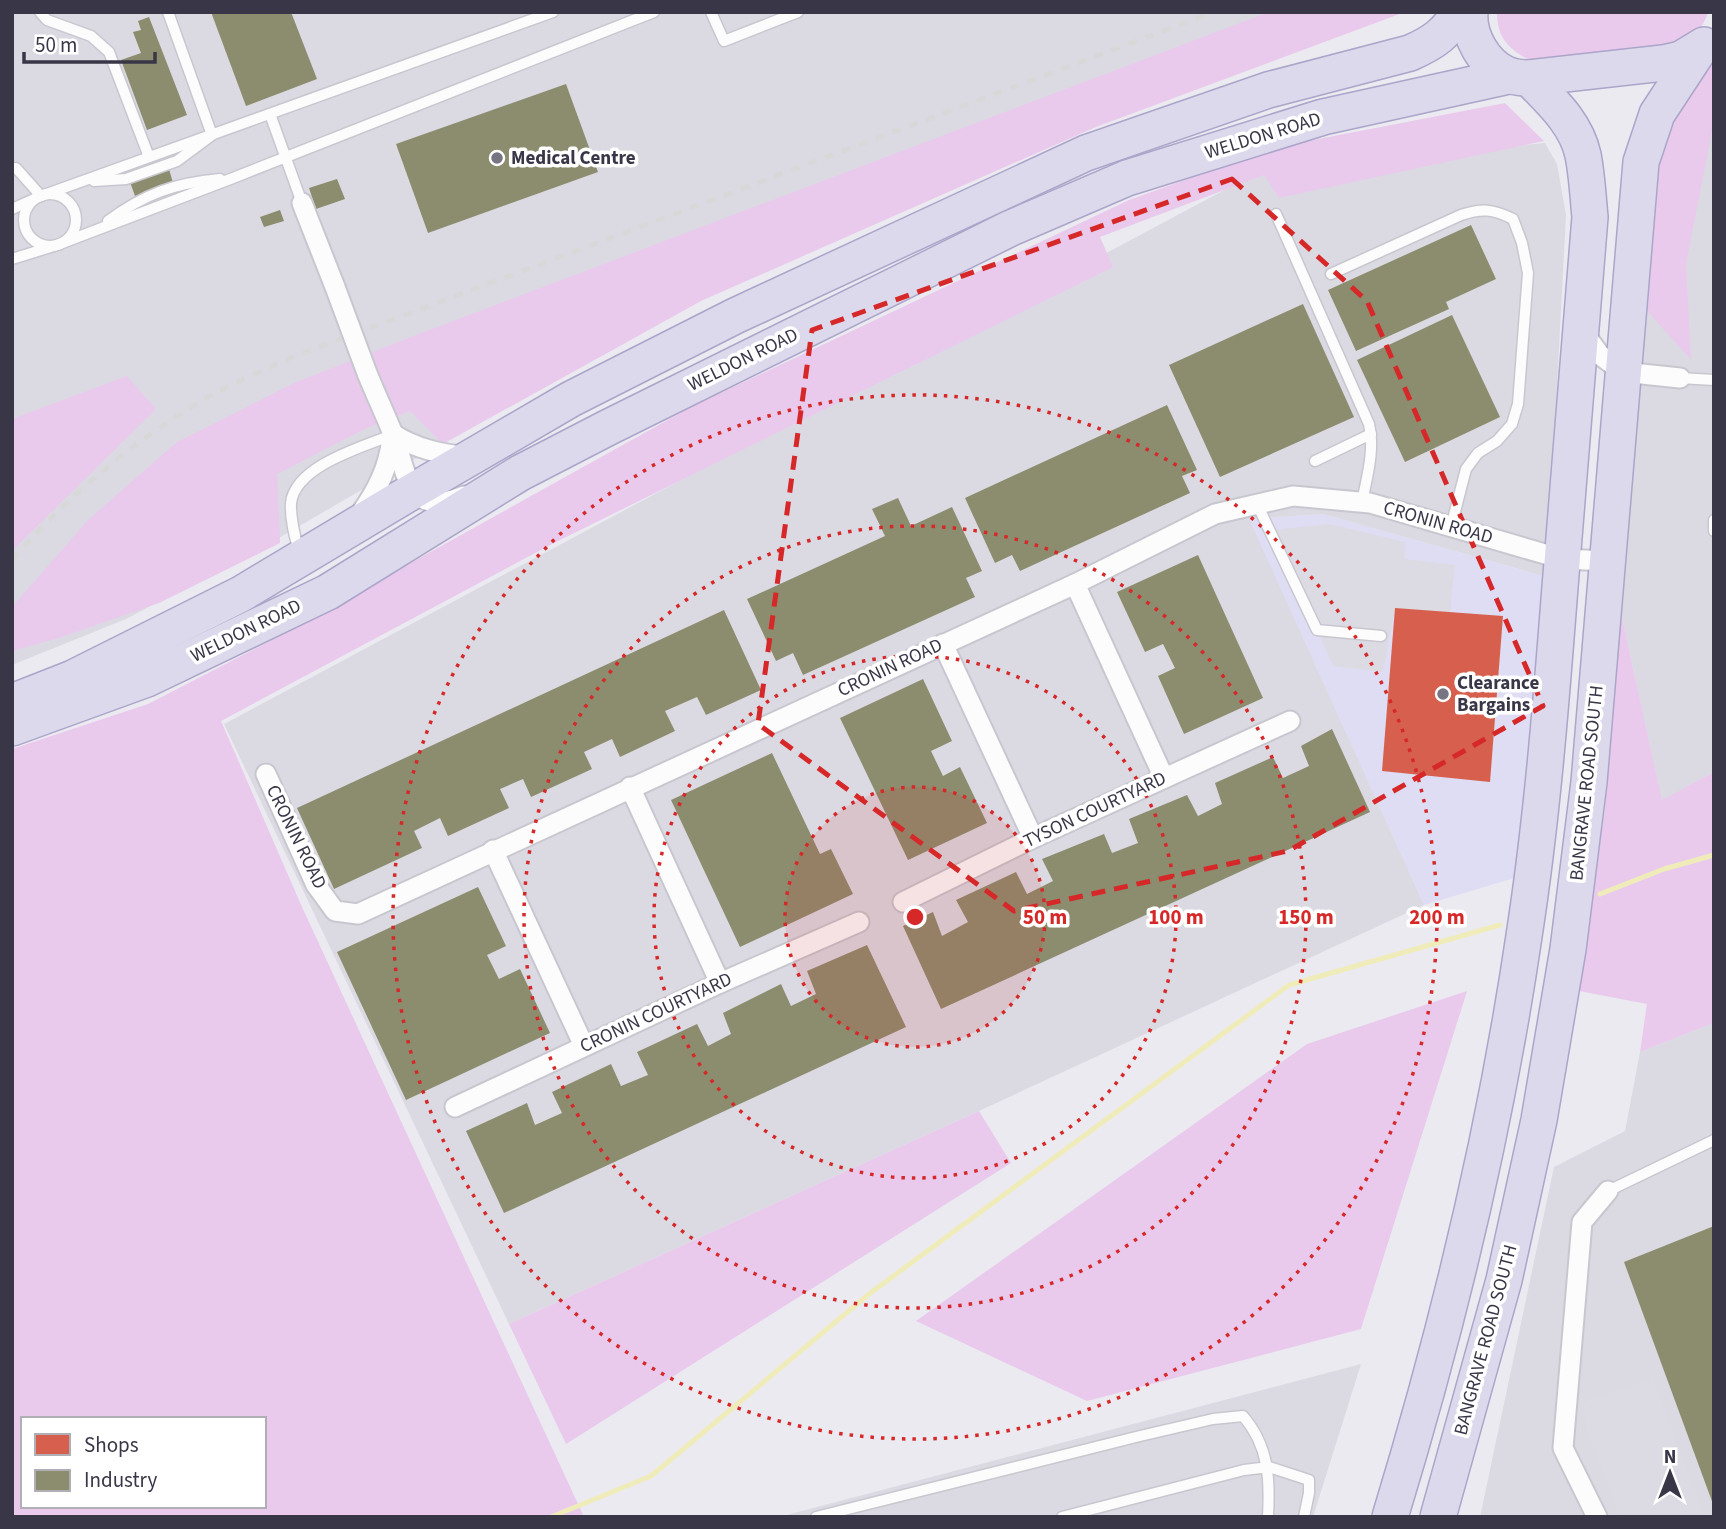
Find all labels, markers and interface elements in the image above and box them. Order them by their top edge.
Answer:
scale bar [24,21,156,65]
text: 50 m [35,30,77,60]
street label: WELDON ROAD [1202,106,1324,166]
place label: Medical Centre [511,145,636,172]
marker: Medical Centre [489,150,505,166]
street label: WELDON ROAD [683,322,803,398]
street label: CRONIN ROAD [1380,494,1496,552]
street label: WELDON ROAD [186,593,306,669]
street label: CRONIN ROAD [833,632,947,704]
place label: Clearance Bargains [1457,670,1539,719]
street label: BANGRAVE ROAD SOUTH [1563,684,1611,882]
marker: Clearance Bargains [1435,686,1451,702]
street label: TYSON COURTYARD [1019,765,1171,855]
street label: CRONIN ROAD [259,780,333,894]
text: 50 m [1023,902,1067,932]
text: 100 m [1148,902,1204,932]
text: 150 m [1278,902,1334,932]
text: 200 m [1409,902,1465,932]
centre of rings [903,905,927,929]
street label: CRONIN COURTYARD [576,966,736,1060]
street label: BANGRAVE ROAD SOUTH [1448,1242,1524,1438]
legend [21,1417,266,1508]
text: Shops [84,1430,139,1460]
north arrow [1635,1438,1705,1508]
text: N [1664,1444,1676,1471]
text: Industry [84,1465,157,1495]

